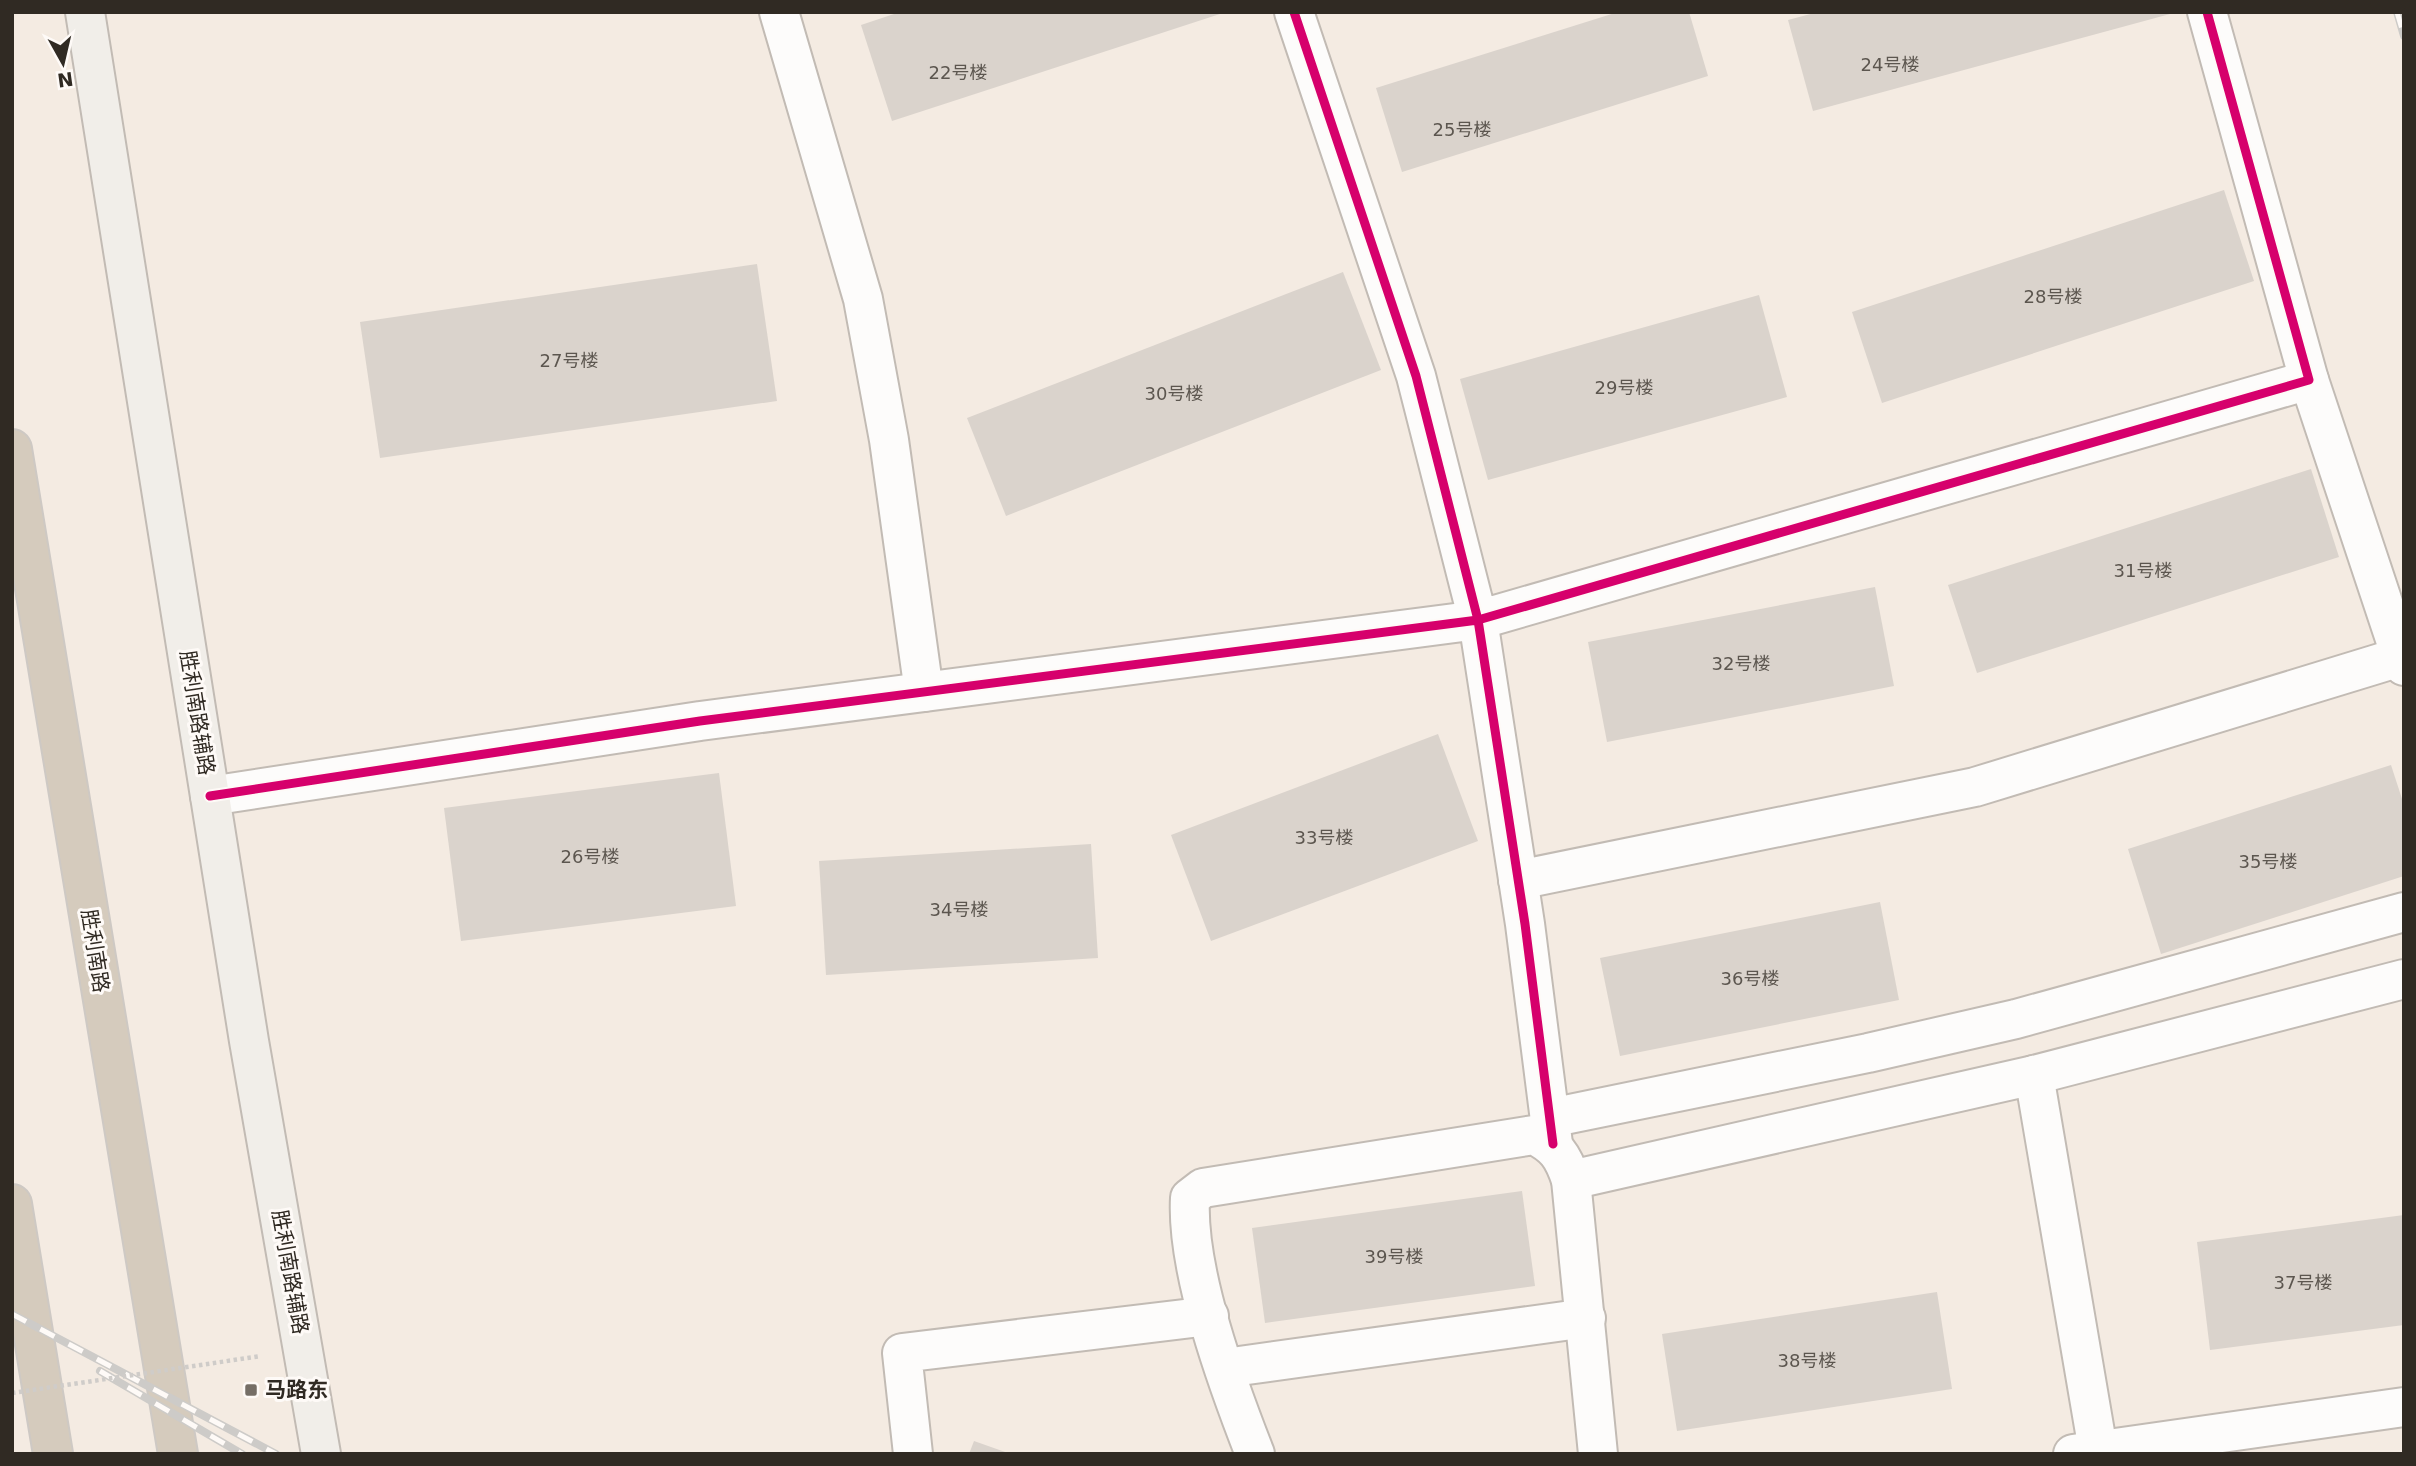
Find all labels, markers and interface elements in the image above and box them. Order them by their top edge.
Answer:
north arrow [28,28,98,98]
house number: 24号楼 [1861,54,1919,75]
house number: 22号楼 [929,62,987,83]
text: N [56,68,75,92]
house number: 25号楼 [1433,119,1491,140]
house number: 28号楼 [2024,286,2082,307]
house number: 27号楼 [540,350,598,371]
house number: 29号楼 [1595,377,1653,398]
house number: 30号楼 [1145,383,1203,404]
house number: 31号楼 [2114,560,2172,581]
street label: 胜利南路辅路 [175,649,219,777]
house number: 32号楼 [1712,653,1770,674]
house number: 33号楼 [1295,827,1353,848]
house number: 26号楼 [561,846,619,867]
house number: 35号楼 [2239,851,2297,872]
house number: 34号楼 [930,899,988,920]
street label: 胜利南路 [77,908,113,994]
house number: 36号楼 [1721,968,1779,989]
street label: 胜利南路辅路 [267,1208,313,1336]
house number: 39号楼 [1365,1246,1423,1267]
house number: 37号楼 [2274,1272,2332,1293]
house number: 38号楼 [1778,1350,1836,1371]
place label: 马路东 [265,1378,328,1402]
marker: 马路东 [243,1382,259,1398]

